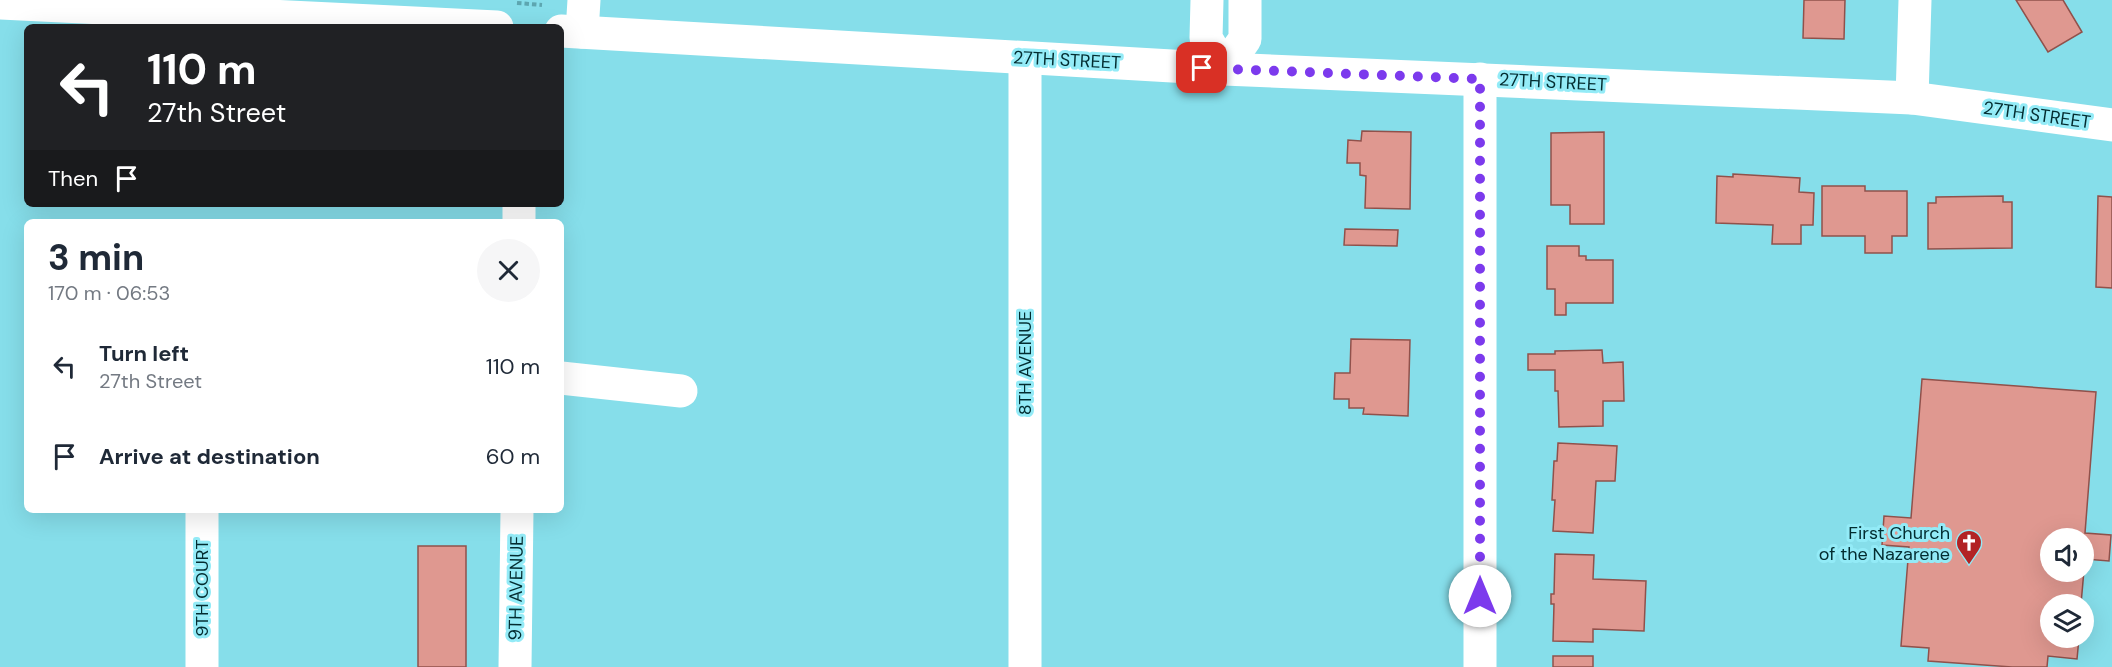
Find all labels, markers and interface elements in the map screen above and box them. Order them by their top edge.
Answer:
text: 110 m [147,42,257,97]
pin [1176,42,1227,93]
street label: 27TH STREET [1012,45,1122,75]
icon: left [48,48,126,126]
icon: arrive [1185,51,1218,84]
street label: 27TH STREET [1498,67,1608,97]
text: 27th Street [147,95,286,130]
street label: 27TH STREET [1982,96,2092,134]
icon: arrive [110,162,143,195]
text: Then [48,164,98,193]
text: 3 min [48,234,144,281]
button: close [477,239,540,302]
text: 170 m · 06:53 [48,280,170,306]
street label: 8TH AVENUE [1013,311,1037,415]
text: Turn left [99,339,189,368]
icon: left [48,350,81,383]
text: 110 m [486,352,540,381]
text: 27th Street [99,368,202,394]
icon: arrive [48,440,81,473]
text: Arrive at destination [99,442,320,471]
text: 60 m [486,442,540,471]
place label: First Church of the Nazarene [1819,521,1950,566]
church icon: First Church of the Nazarene [1954,528,1984,566]
map controls [2040,528,2094,648]
button: sound [2040,528,2094,582]
street label: 9TH AVENUE [503,535,529,641]
street label: 9TH COURT [190,539,214,637]
position arrow [1448,564,1512,628]
button: layers [2040,594,2094,648]

